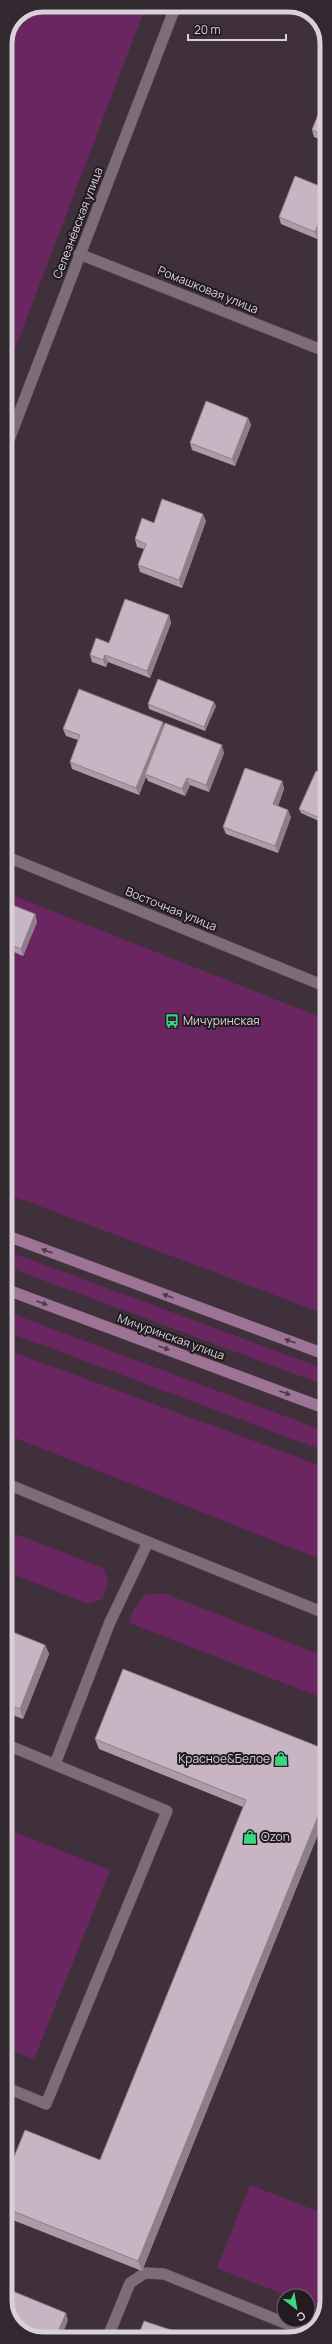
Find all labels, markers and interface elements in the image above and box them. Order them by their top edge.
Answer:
scale bar [188,16,286,42]
text: 20 m [194,21,221,38]
street label: Селезнёвская улица [48,165,107,281]
street label: Ромашковая улица [155,262,261,318]
street label: Восточная улица [123,882,219,935]
place label: Мичуринская [183,1012,260,1029]
bus stop icon: Мичуринская [164,1013,180,1029]
one-way arrow [40,1247,52,1253]
one-way arrow [162,1292,174,1298]
one-way arrow [36,1300,48,1306]
street label: Мичуринская улица [115,1309,227,1364]
one-way arrow [284,1338,296,1344]
one-way arrow [158,1346,170,1352]
one-way arrow [280,1391,292,1397]
place label: Красное&Белое [178,1750,270,1767]
shop icon: Красное&Белое [273,1751,289,1767]
place label: Ozon [261,1828,290,1845]
shop icon: Ozon [242,1829,258,1845]
north arrow [276,2288,316,2328]
text: С [294,2308,309,2326]

